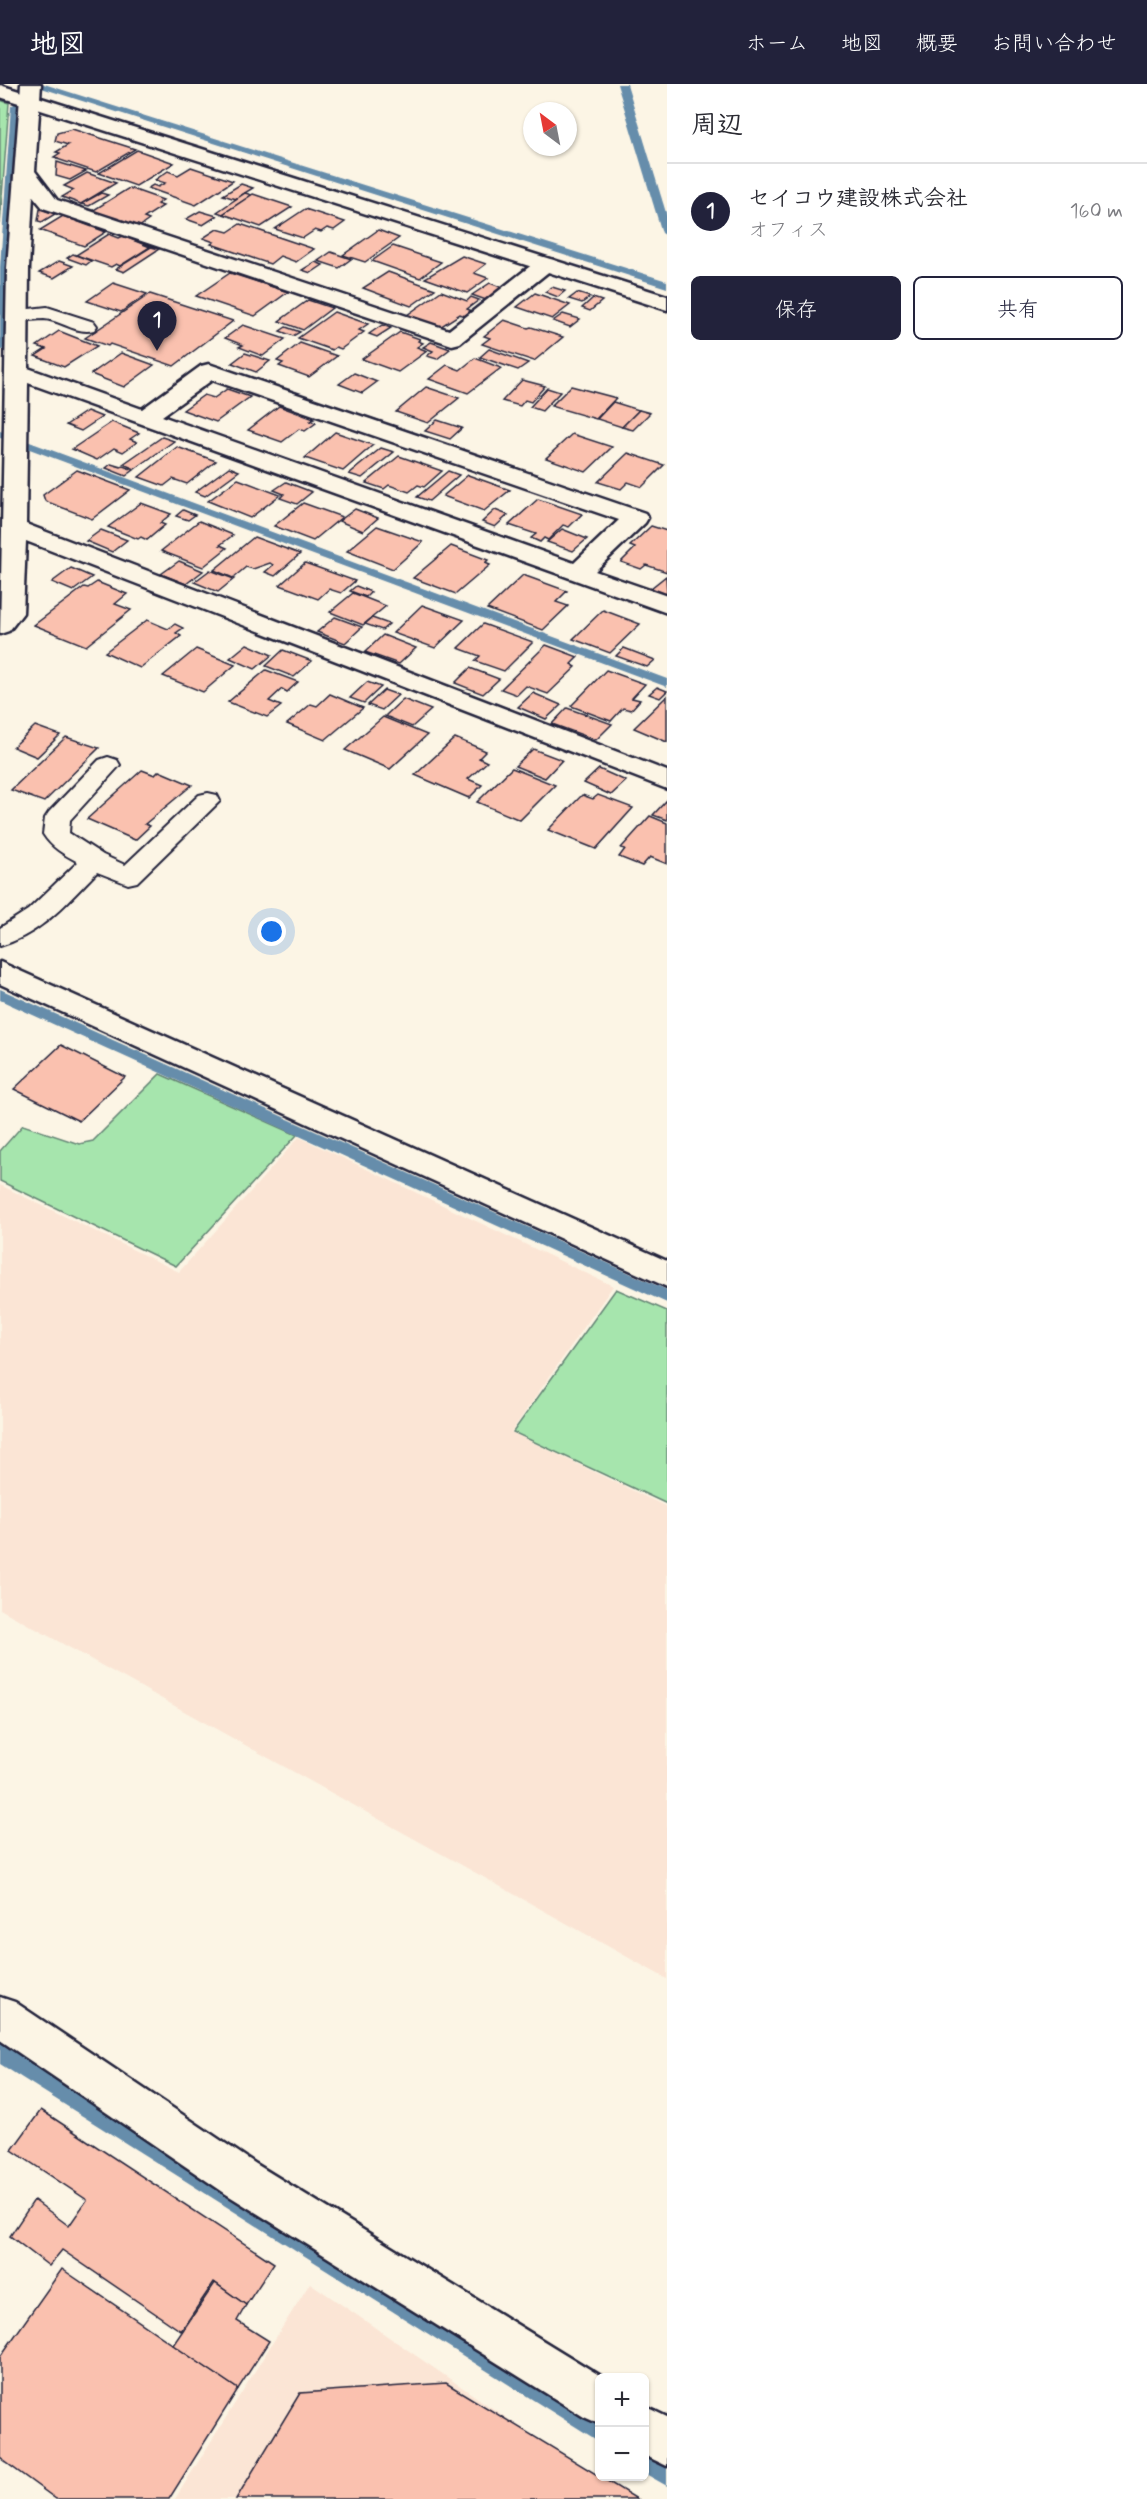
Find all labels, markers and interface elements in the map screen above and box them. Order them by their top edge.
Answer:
text: 地図 [30,27,86,64]
text: ホーム [746,30,808,58]
text: 地図 [841,30,883,58]
text: 概要 [916,30,958,58]
text: お問い合わせ [991,30,1117,58]
north arrow [523,102,577,156]
text: 周辺 [691,109,743,143]
text: セイコウ建設株式会社 [748,185,968,213]
text: 1 [706,198,715,225]
text: 160 m [1070,198,1123,225]
text: オフィス [748,217,828,244]
button: 保存 [691,276,901,340]
button: 共有 [913,276,1123,340]
pin: 1 [138,302,176,351]
your location [257,917,286,946]
map controls [595,2373,649,2481]
button: + [595,2373,649,2427]
button: − [595,2427,649,2481]

